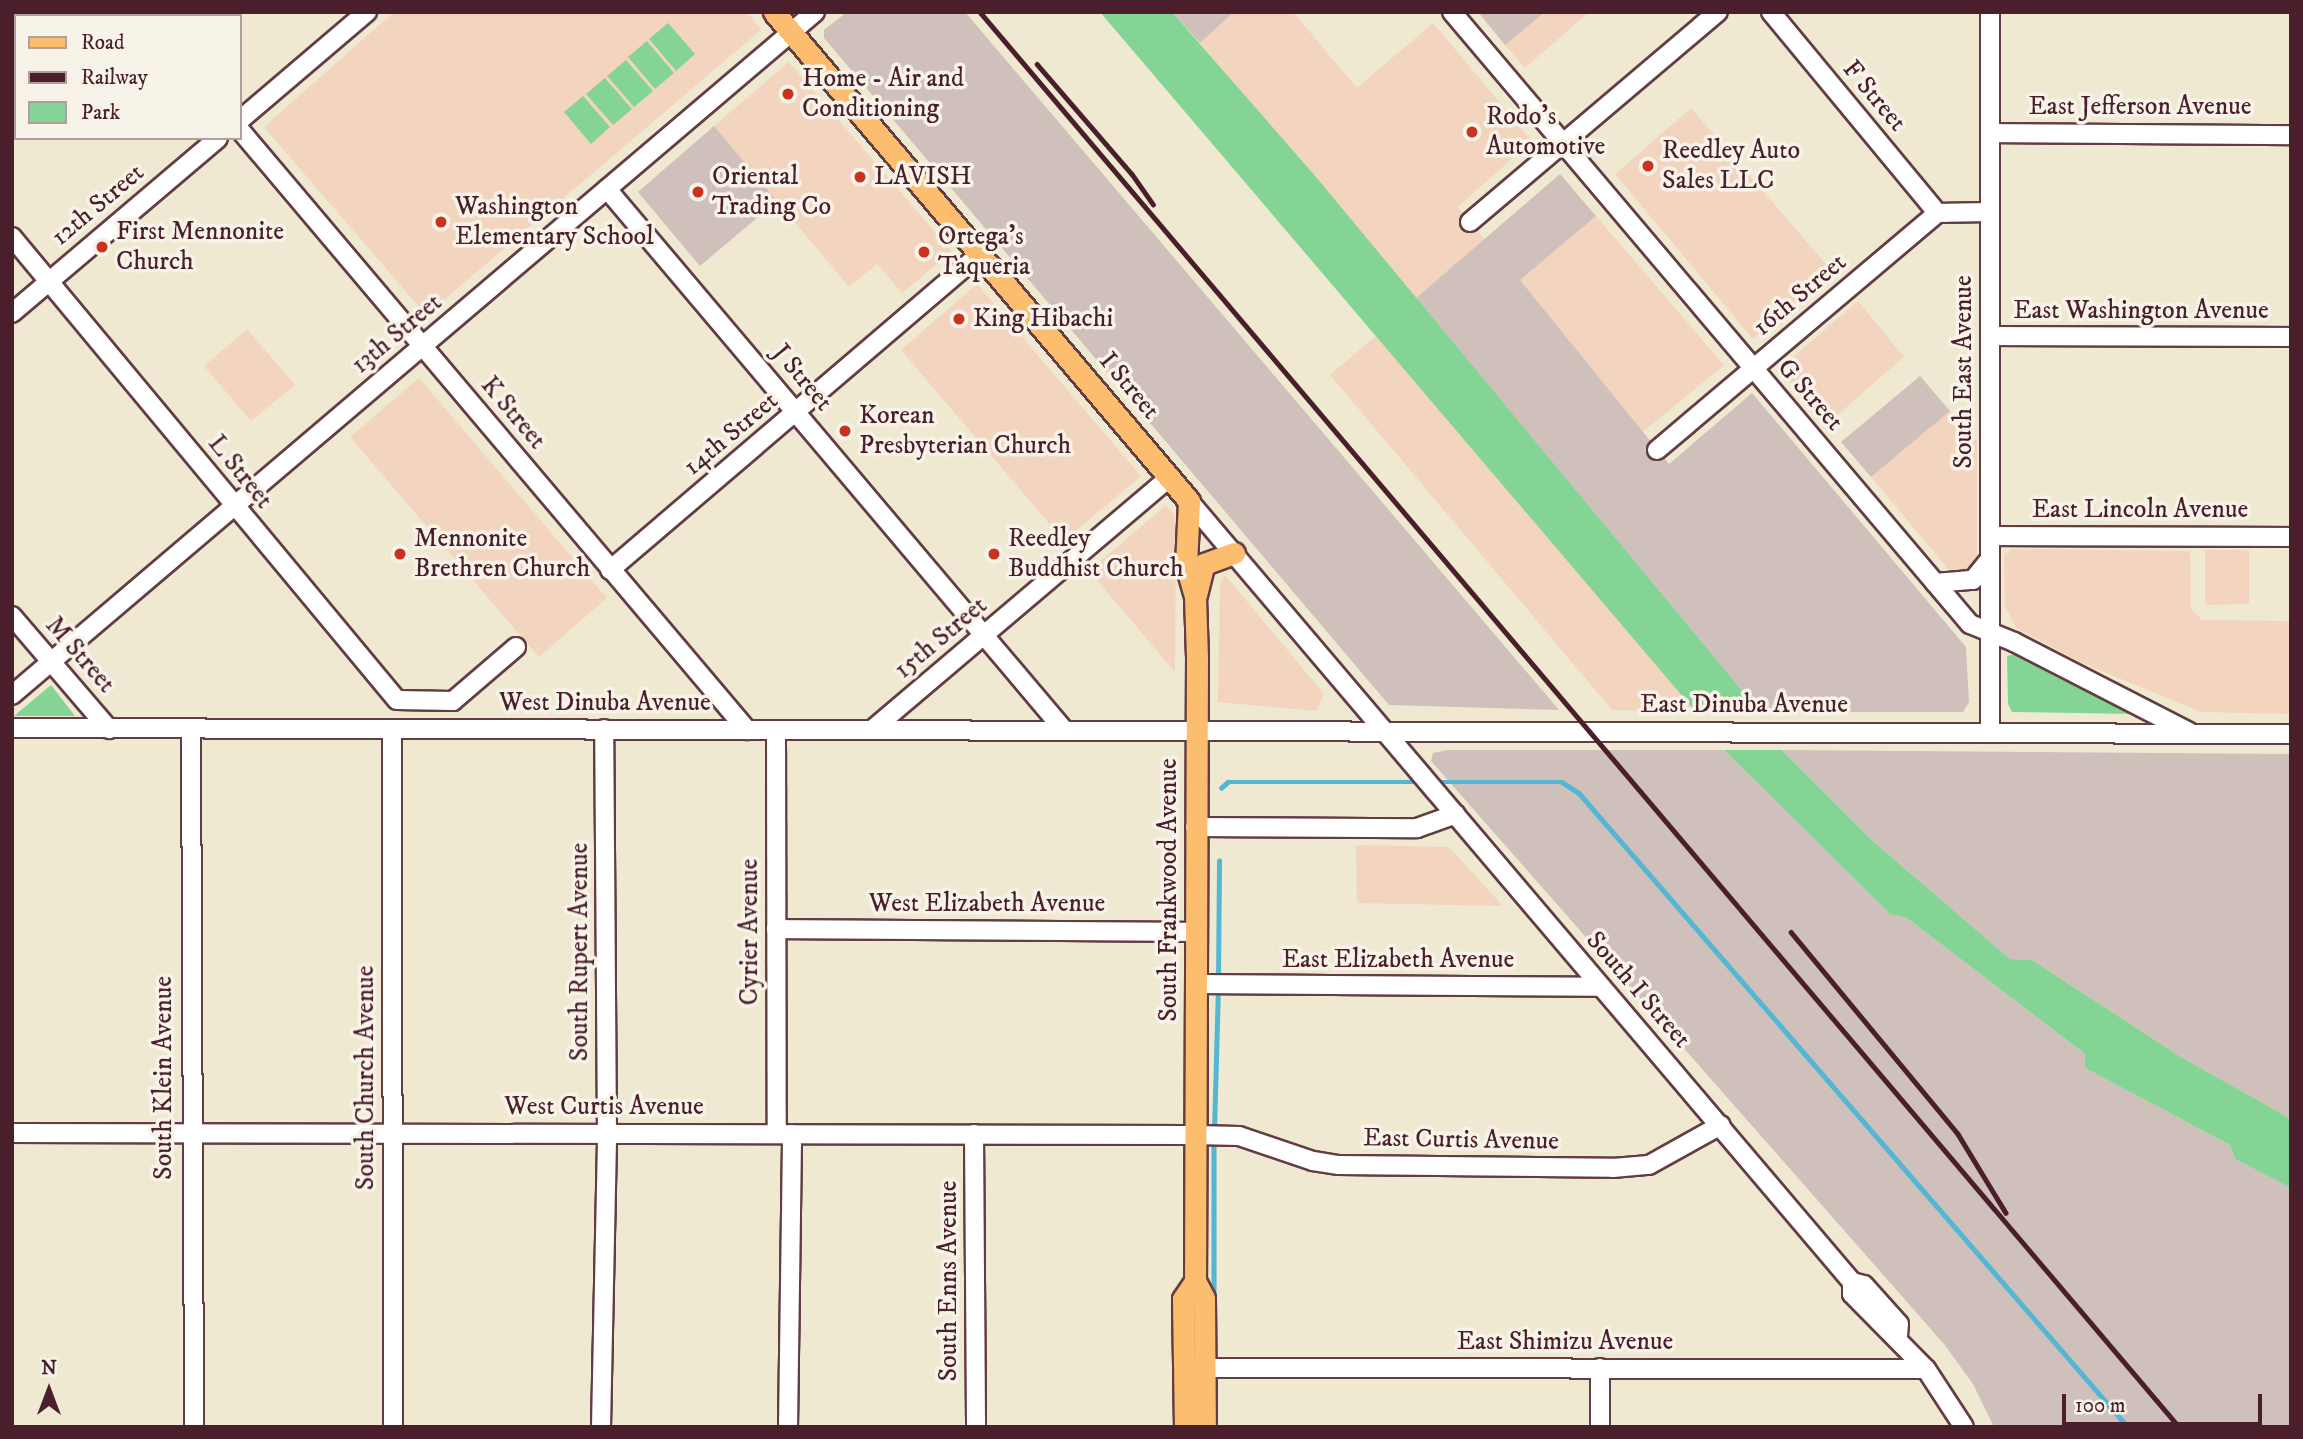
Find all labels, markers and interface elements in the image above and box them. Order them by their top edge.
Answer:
legend [14,14,242,140]
text: Road [81,30,125,56]
street label: F Street [1835,54,1913,138]
place label: Home - Air and Conditioning [802,63,964,124]
text: Railway [81,65,148,91]
marker: Home - Air and Conditioning [780,86,796,102]
street label: East Jefferson Avenue [2028,91,2252,123]
text: Park [81,100,120,126]
place label: Rodo's Automotive [1486,101,1605,162]
marker: Rodo's Automotive [1464,124,1480,140]
place label: Reedley Auto Sales LLC [1662,135,1800,196]
street label: 12th Street [45,157,151,253]
marker: Reedley Auto Sales LLC [1640,158,1656,174]
place label: Oriental Trading Co [712,161,831,222]
place label: LAVISH [874,161,972,193]
marker: LAVISH [852,169,868,185]
marker: Oriental Trading Co [690,184,706,200]
place label: Washington Elementary School [455,191,654,252]
marker: Washington Elementary School [433,214,449,230]
place label: First Mennonite Church [116,216,284,278]
place label: Ortega's Taqueria [938,221,1030,282]
marker: First Mennonite Church [94,239,110,255]
marker: Ortega's Taqueria [916,244,932,260]
street label: 16th Street [1747,247,1853,343]
street label: South East Avenue [1948,275,1980,469]
street label: 13th Street [345,287,449,381]
street label: East Washington Avenue [2013,295,2269,327]
place label: King Hibachi [973,303,1113,335]
marker: King Hibachi [951,311,967,327]
street label: J Street [765,338,839,418]
street label: I Street [1092,346,1166,426]
street label: G Street [1770,353,1850,437]
street label: K Street [474,370,552,456]
street label: 14th Street [677,386,785,482]
place label: Korean Presbyterian Church [859,400,1071,462]
marker: Korean Presbyterian Church [837,423,853,439]
street label: L Street [201,429,279,515]
street label: East Lincoln Avenue [2032,494,2248,526]
place label: Mennonite Brethren Church [414,523,590,584]
place label: Reedley Buddhist Church [1008,523,1184,584]
marker: Mennonite Brethren Church [392,546,408,562]
marker: Reedley Buddhist Church [986,546,1002,562]
street label: 15th Street [888,590,994,686]
street label: M Street [38,610,122,700]
street label: West Dinuba Avenue [499,687,711,719]
street label: East Dinuba Avenue [1640,689,1848,721]
street label: South Frankwood Avenue [1153,758,1185,1022]
street label: South Rupert Avenue [564,843,596,1061]
street label: Cyrier Avenue [734,859,766,1005]
street label: West Elizabeth Avenue [869,888,1105,920]
street label: South I Street [1579,925,1697,1055]
street label: East Elizabeth Avenue [1282,944,1514,976]
street label: South Church Avenue [350,966,382,1190]
street label: South Klein Avenue [148,976,180,1180]
street label: West Curtis Avenue [504,1091,704,1123]
street label: East Curtis Avenue [1363,1123,1559,1157]
street label: South Enns Avenue [933,1180,965,1382]
street label: East Shimizu Avenue [1457,1326,1673,1358]
north arrow [14,1355,84,1425]
text: N [41,1357,57,1380]
scale bar [2065,1380,2264,1424]
text: 100 m [2075,1393,2126,1419]

